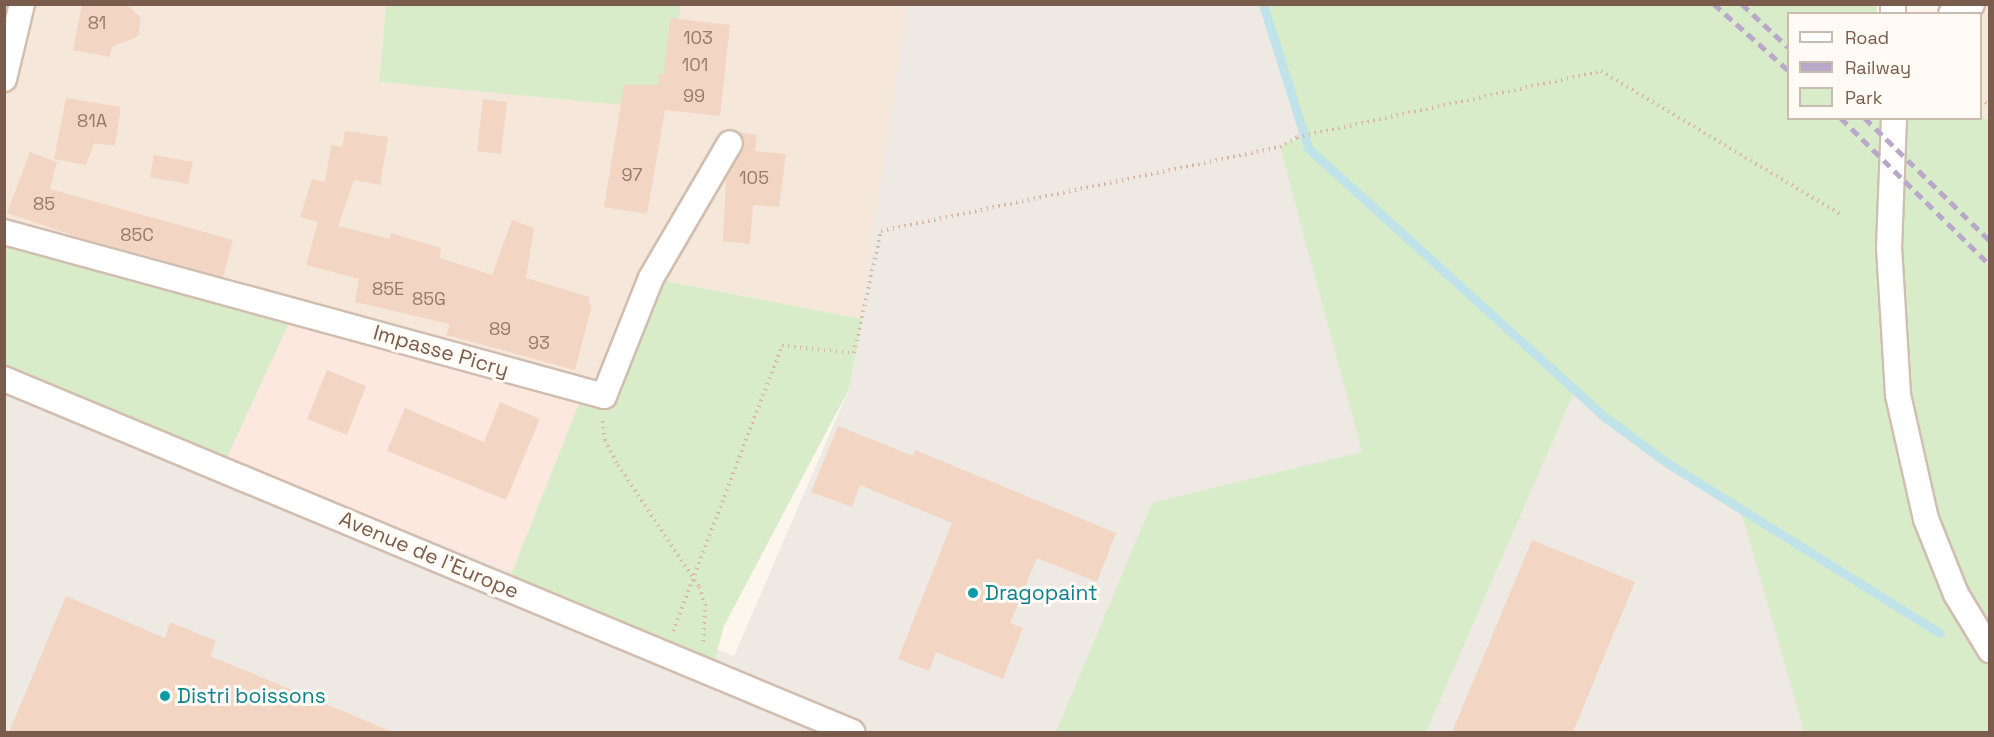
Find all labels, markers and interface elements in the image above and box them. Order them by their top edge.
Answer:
house number: 81 [88,12,106,34]
legend [1787,12,1982,120]
text: Road [1845,26,1889,49]
house number: 103 [683,27,713,49]
house number: 101 [682,54,708,76]
text: Railway [1845,56,1911,79]
house number: 99 [683,85,705,107]
text: Park [1845,86,1882,109]
house number: 81A [77,110,107,132]
house number: 97 [622,164,642,186]
house number: 105 [739,167,769,189]
house number: 85 [33,193,55,215]
house number: 85C [120,224,154,246]
house number: 85E [372,278,404,300]
house number: 85G [412,288,446,310]
house number: 89 [489,318,511,340]
street label: Impasse Picry [370,320,512,382]
house number: 93 [528,332,550,354]
street label: Avenue de l'Europe [335,506,523,604]
place label: Dragopaint [985,580,1098,606]
marker: Dragopaint [966,586,980,600]
place label: Distri boissons [177,683,326,709]
marker: Distri boissons [158,689,172,703]

